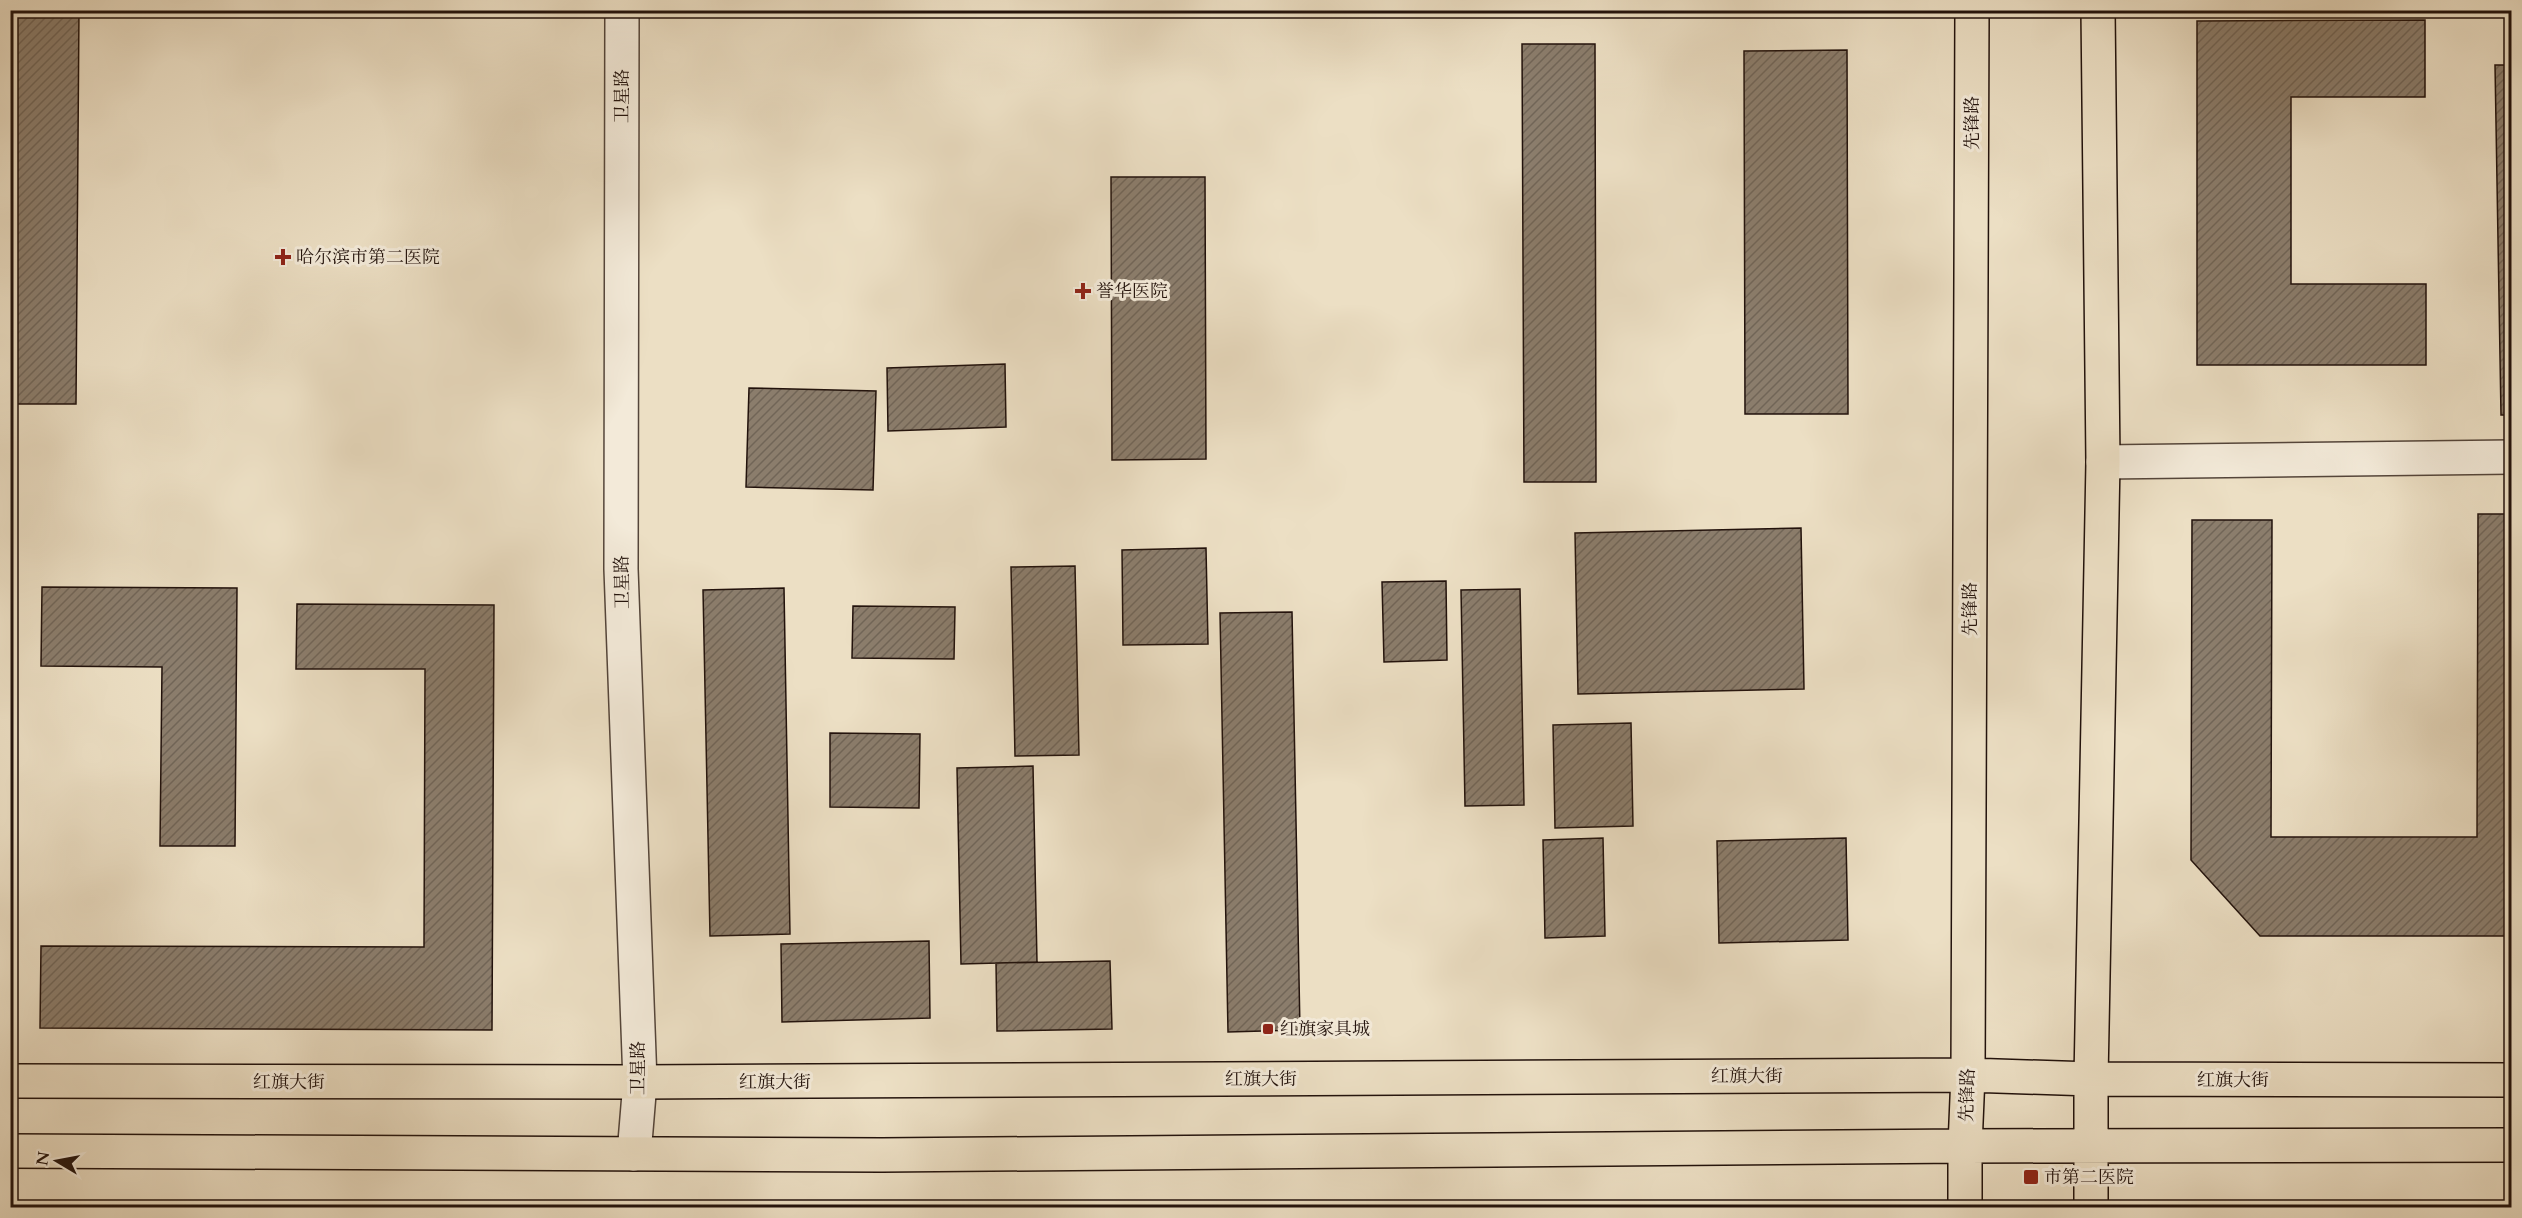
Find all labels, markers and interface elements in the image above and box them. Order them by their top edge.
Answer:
street label: 卫星路 [610,69,635,123]
street label: 先锋路 [1960,96,1985,150]
place label: 哈尔滨市第二医院 [296,245,440,270]
marker: 哈尔滨市第二医院 [274,248,292,266]
place label: 誉华医院 [1096,279,1168,304]
marker: 誉华医院 [1074,282,1092,300]
street label: 卫星路 [610,555,635,609]
street label: 先锋路 [1958,582,1983,636]
place label: 红旗家具城 [1280,1017,1370,1042]
marker: 红旗家具城 [1261,1022,1275,1036]
street label: 卫星路 [626,1041,651,1095]
street label: 红旗大街 [1711,1064,1783,1089]
street label: 红旗大街 [1225,1067,1297,1092]
street label: 先锋路 [1954,1068,1981,1122]
street label: 红旗大街 [2197,1068,2269,1093]
street label: 红旗大街 [253,1070,325,1095]
street label: 红旗大街 [739,1070,811,1095]
north arrow [27,1131,87,1191]
text: N [31,1150,55,1167]
place label: 市第二医院 [2044,1165,2134,1190]
marker: 市第二医院 [2022,1168,2040,1186]

